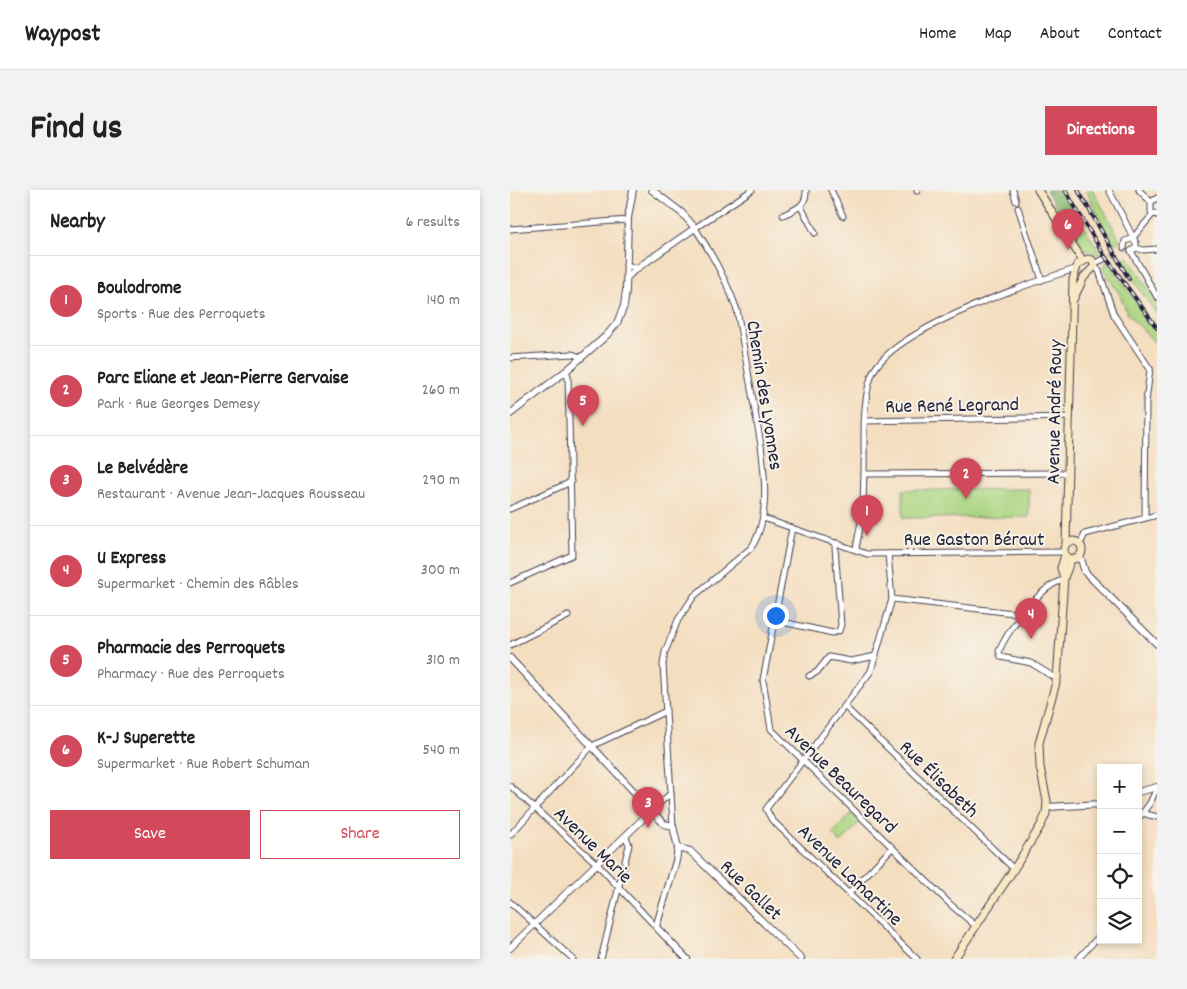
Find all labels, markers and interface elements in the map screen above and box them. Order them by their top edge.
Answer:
text: Waypost [25,18,100,52]
text: Home [919,22,956,47]
text: Map [984,22,1012,47]
text: About [1040,22,1080,47]
text: Contact [1108,22,1162,47]
text: Find us [30,105,122,155]
button: Directions [1045,106,1157,155]
text: Nearby [50,208,105,238]
pin: 6 [1052,209,1084,250]
text: 6 results [405,211,460,234]
text: Boulodrome [97,276,181,303]
text: 1 [64,289,68,312]
text: 140 m [426,289,460,312]
text: Sports · Rue des Perroquets [97,303,265,326]
street label: Chemin des Lyonnes [737,319,789,472]
street label: Avenue André Rouy [1041,339,1071,485]
text: Parc Eliane et Jean-Pierre Gervaise [97,366,349,393]
text: 2 [63,379,70,402]
text: 260 m [422,379,460,402]
pin: 5 [567,385,599,426]
street label: Rue René Legrand [885,392,1019,422]
text: Park · Rue Georges Demesy [97,393,260,416]
text: Le Belvédère [97,456,188,483]
pin: 2 [950,458,982,499]
text: 3 [62,469,70,492]
text: 290 m [422,469,460,492]
text: Restaurant · Avenue Jean-Jacques Rousseau [97,483,365,506]
pin: 1 [851,495,883,536]
street label: Rue Gaston Béraut [904,527,1044,555]
text: U Express [97,546,166,573]
text: 4 [63,559,69,582]
text: 300 m [421,559,460,582]
text: Supermarket · Chemin des Râbles [97,573,299,596]
pin: 4 [1015,598,1047,639]
your location [763,603,789,629]
text: Pharmacie des Perroquets [97,636,285,663]
text: 5 [62,649,70,672]
text: 310 m [426,649,460,672]
text: Pharmacy · Rue des Perroquets [97,663,285,686]
street label: Avenue Beauregard [777,719,902,841]
text: K-J Superette [97,726,195,753]
street label: Rue Élisabeth [892,735,984,825]
text: 6 [62,739,70,762]
text: 540 m [423,739,460,762]
text: Supermarket · Rue Robert Schuman [97,753,310,776]
map controls [1097,764,1142,944]
button: + [1097,764,1142,809]
pin: 3 [632,787,664,828]
street label: Avenue Marie [546,801,638,891]
button: − [1097,809,1142,854]
button: Save [50,810,250,859]
button: Share [260,810,460,859]
street label: Avenue Lamartine [790,819,908,934]
street label: Rue Gallet [713,854,787,928]
button: locate [1097,854,1142,899]
button: layers [1097,899,1142,944]

